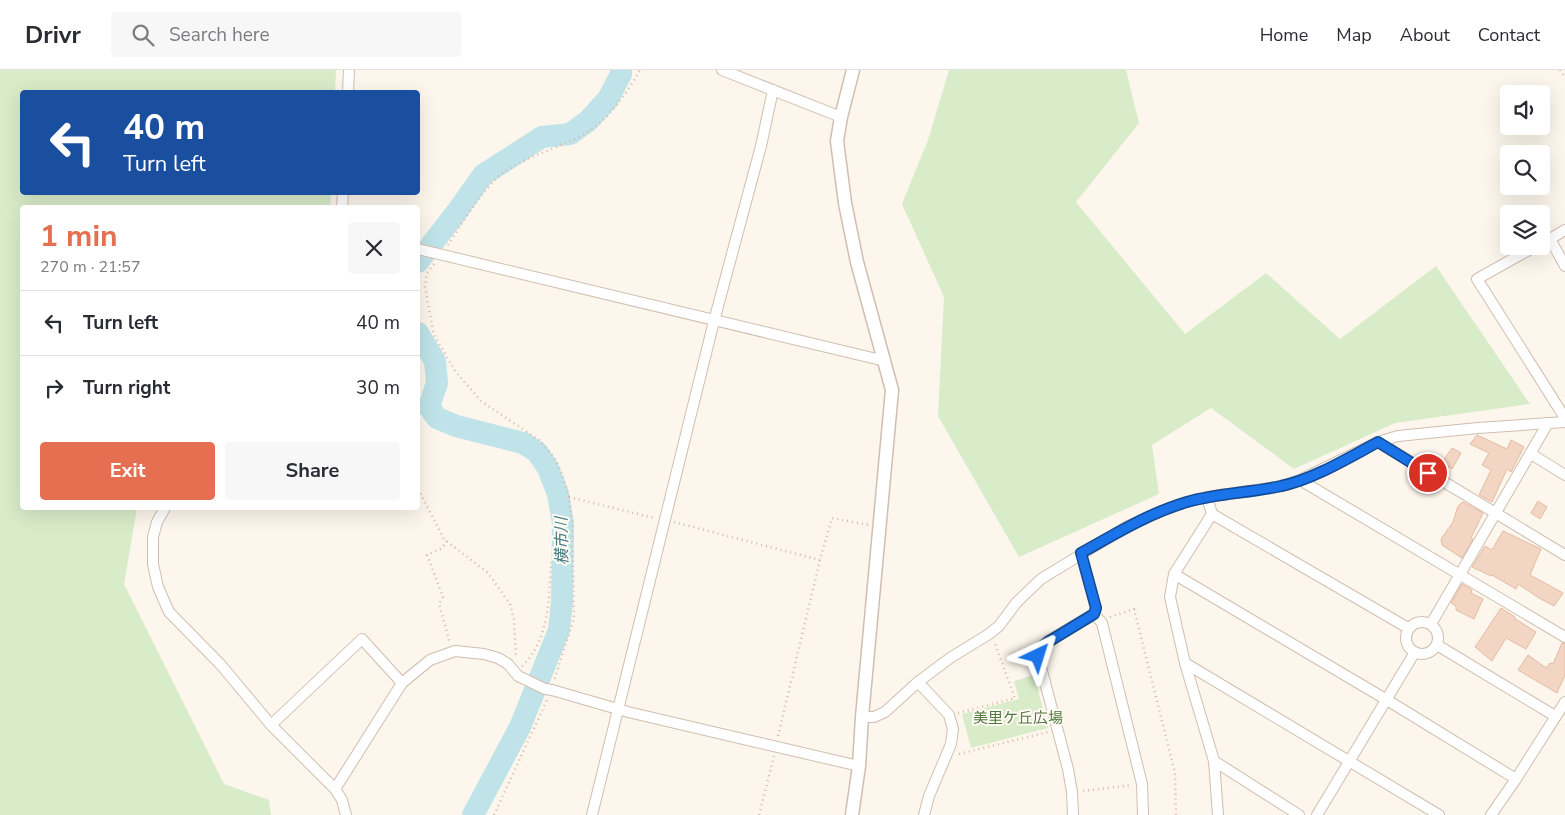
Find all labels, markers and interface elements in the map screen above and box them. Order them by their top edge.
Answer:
search box [111,12,461,57]
text: Drivr [25,19,81,51]
icon: search [129,21,157,49]
text: Search here [169,22,270,48]
text: Home [1260,23,1308,47]
text: Map [1336,23,1372,47]
text: About [1400,23,1450,47]
text: Contact [1478,23,1540,47]
map controls [1500,85,1550,255]
button: sound [1500,85,1550,135]
text: 40 m [123,104,205,151]
icon: left [40,110,105,175]
button: search [1500,145,1550,195]
text: Turn left [123,149,206,179]
button: layers [1500,205,1550,255]
text: 1 min [40,216,118,257]
button: close [348,222,400,274]
text: 270 m · 21:57 [40,256,141,278]
icon: left [40,309,68,337]
text: Turn left [83,310,158,336]
text: 40 m [356,310,400,336]
icon: right [40,374,68,402]
text: Turn right [83,375,170,401]
text: 30 m [356,375,400,401]
button: Exit [40,442,215,500]
button: Share [225,442,400,500]
pin [1407,452,1449,494]
icon: arrive [1414,459,1442,487]
water label: 横市川 [551,515,573,565]
position arrow [1011,629,1063,681]
park label: 美里ケ丘広場 [973,708,1063,728]

